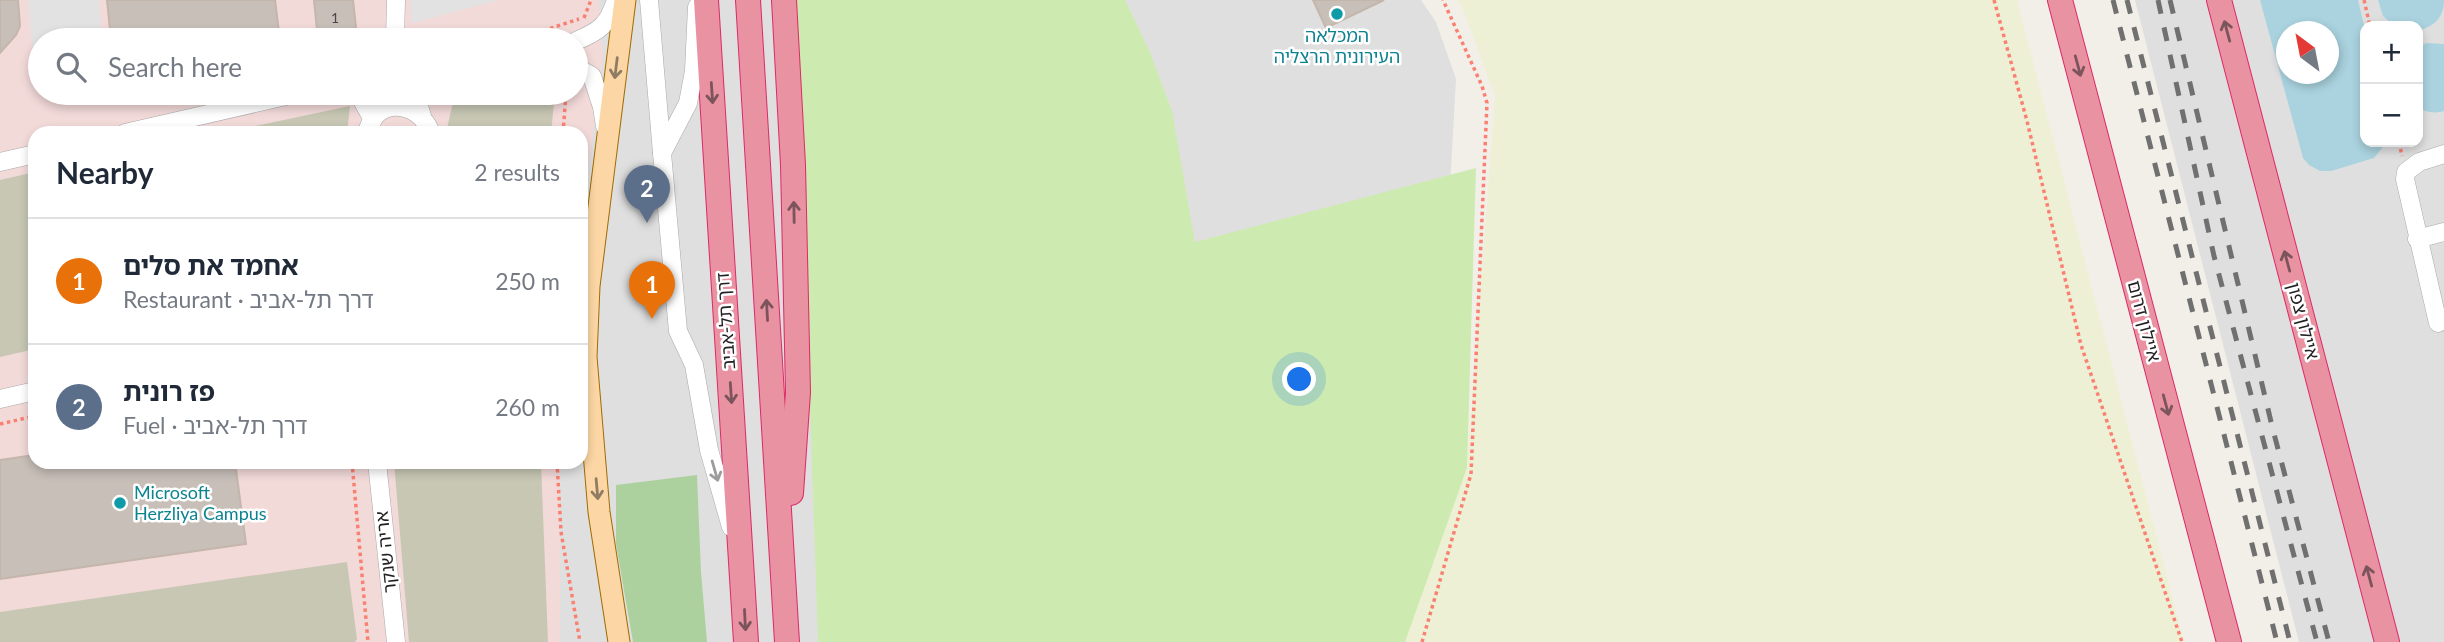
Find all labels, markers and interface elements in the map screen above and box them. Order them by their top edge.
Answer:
marker: המכלאה העירונית הרצליה [1329,6,1345,22]
house number: 1 [331,9,339,26]
one-way arrow [2220,21,2233,43]
north arrow [2276,21,2339,84]
map controls [2360,21,2423,147]
button: + [2360,21,2423,84]
place label: המכלאה העירונית הרצליה [1274,24,1400,67]
search box [28,28,588,105]
icon: search [52,48,90,86]
text: Search here [108,51,242,83]
one-way arrow [2072,54,2085,77]
one-way arrow [610,56,623,79]
one-way arrow [705,81,718,104]
button: − [2360,84,2423,147]
text: Nearby [56,154,154,190]
text: 2 results [474,158,560,186]
pin: 2 [624,165,670,223]
one-way arrow [787,201,800,224]
text: אחמד את סלים [123,249,299,281]
one-way arrow [2280,250,2293,273]
pin: 1 [629,261,675,319]
text: 1 [72,267,86,295]
text: 250 m [495,267,560,295]
street label: דרך תל-אביב [711,272,739,370]
street label: איילון דרום [2124,278,2166,364]
street label: איילון צפון [2283,280,2325,362]
text: Restaurant · דרך תל-אביב [123,285,374,313]
one-way arrow [760,299,773,322]
your location [1282,362,1316,396]
text: פז רונית [123,375,215,407]
one-way arrow [725,381,738,404]
text: 2 [72,393,86,421]
text: 260 m [495,393,560,421]
one-way arrow [2160,393,2173,415]
text: Fuel · דרך תל-אביב [123,411,307,439]
one-way arrow [709,460,722,482]
one-way arrow [591,477,604,500]
place label: Microsoft Herzliya Campus [134,481,267,524]
marker: Microsoft Herzliya Campus [112,495,128,511]
street label: אריה שנקר [370,510,400,594]
one-way arrow [2362,565,2375,587]
one-way arrow [738,608,751,631]

